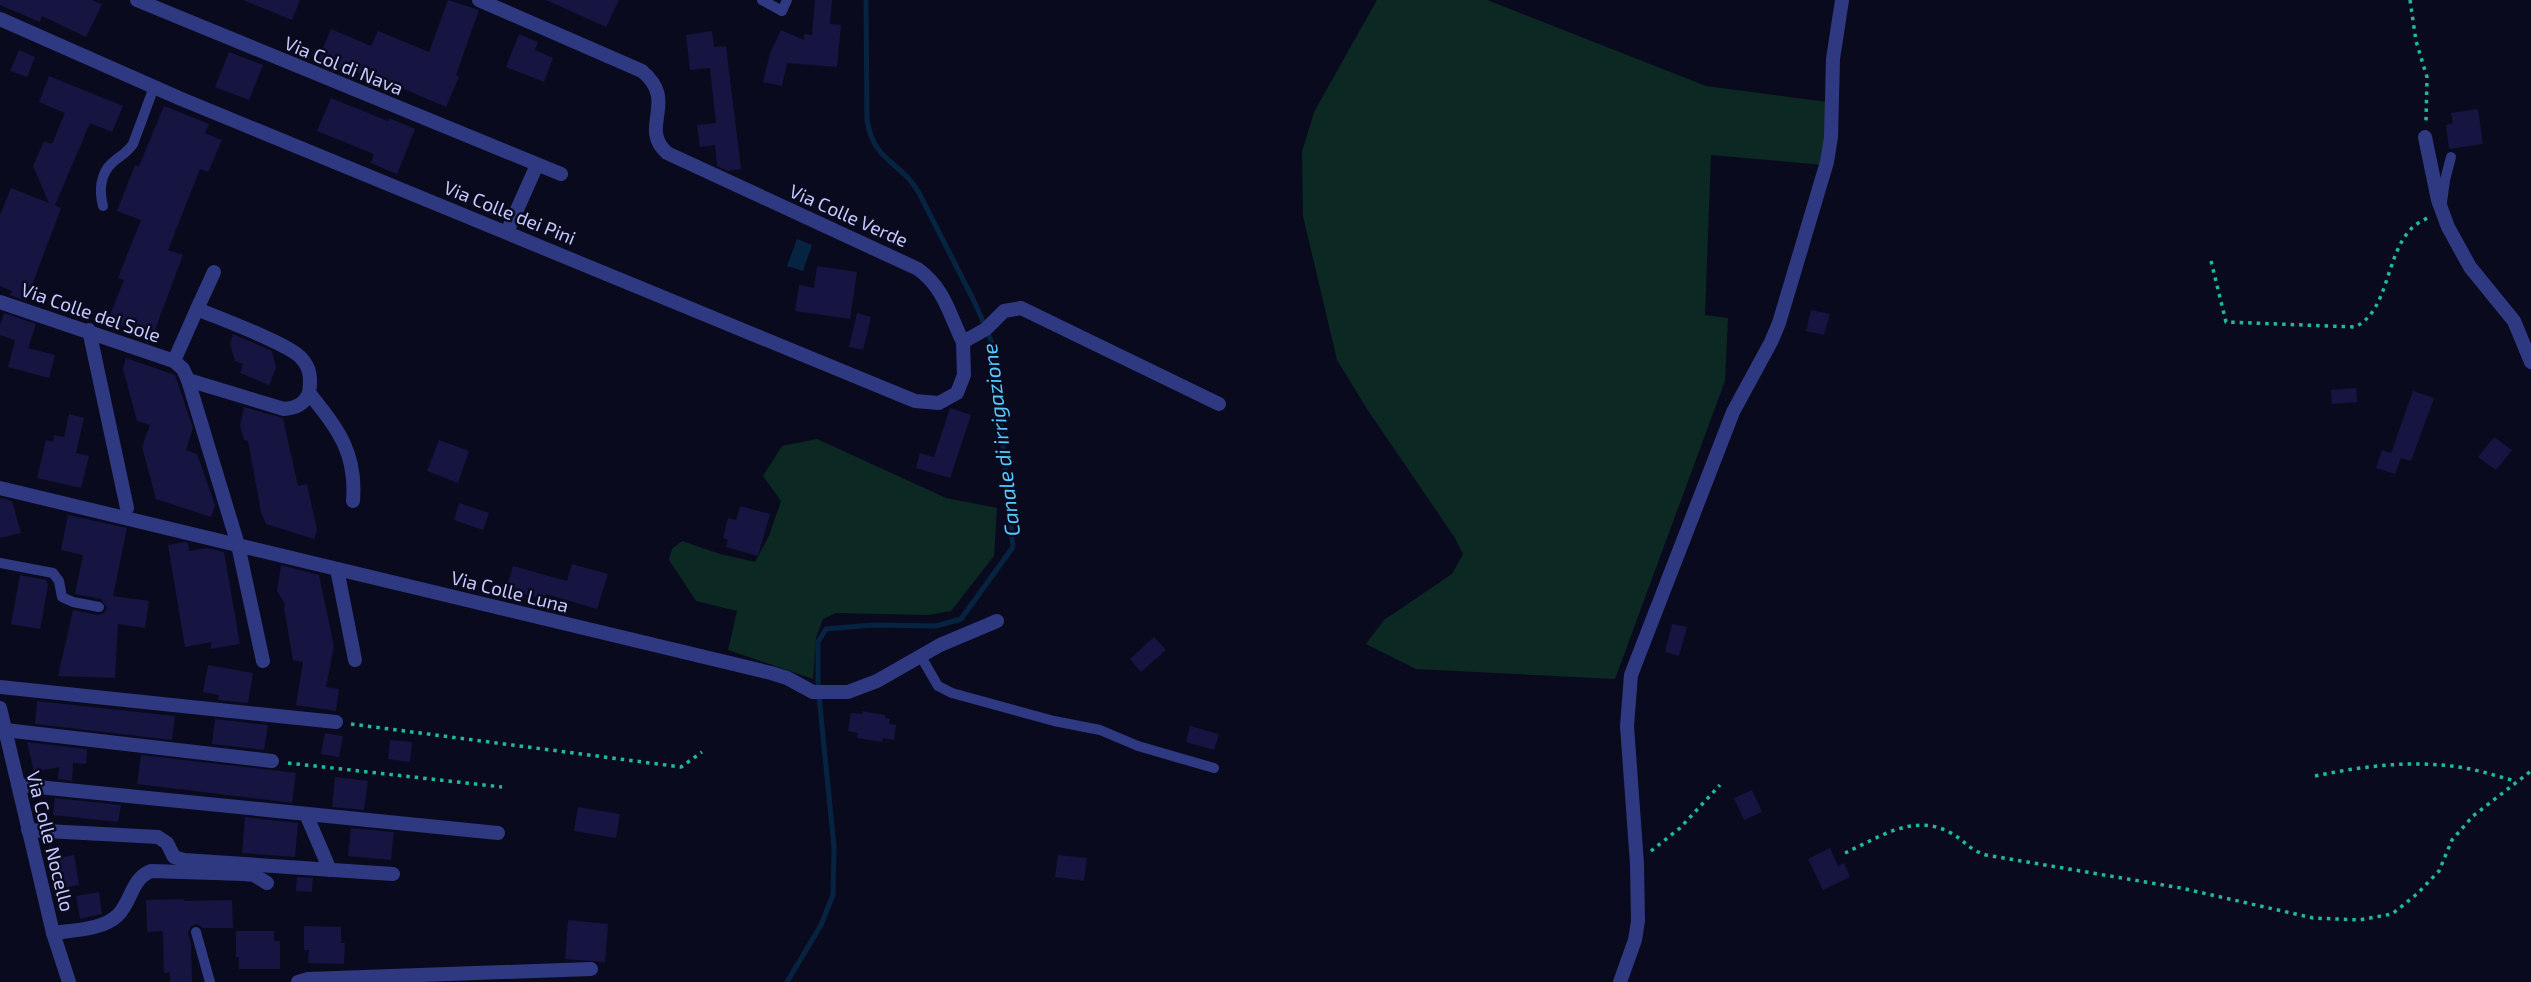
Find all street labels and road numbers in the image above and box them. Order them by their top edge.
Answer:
street label: Via Col di Nava [281,31,407,99]
street label: Via Colle dei Pini [441,175,579,249]
street label: Via Colle Verde [786,179,912,251]
street label: Via Colle del Sole [18,277,164,347]
street label: Via Colle Luna [449,565,571,617]
street label: Via Colle Nocello [22,768,80,914]

